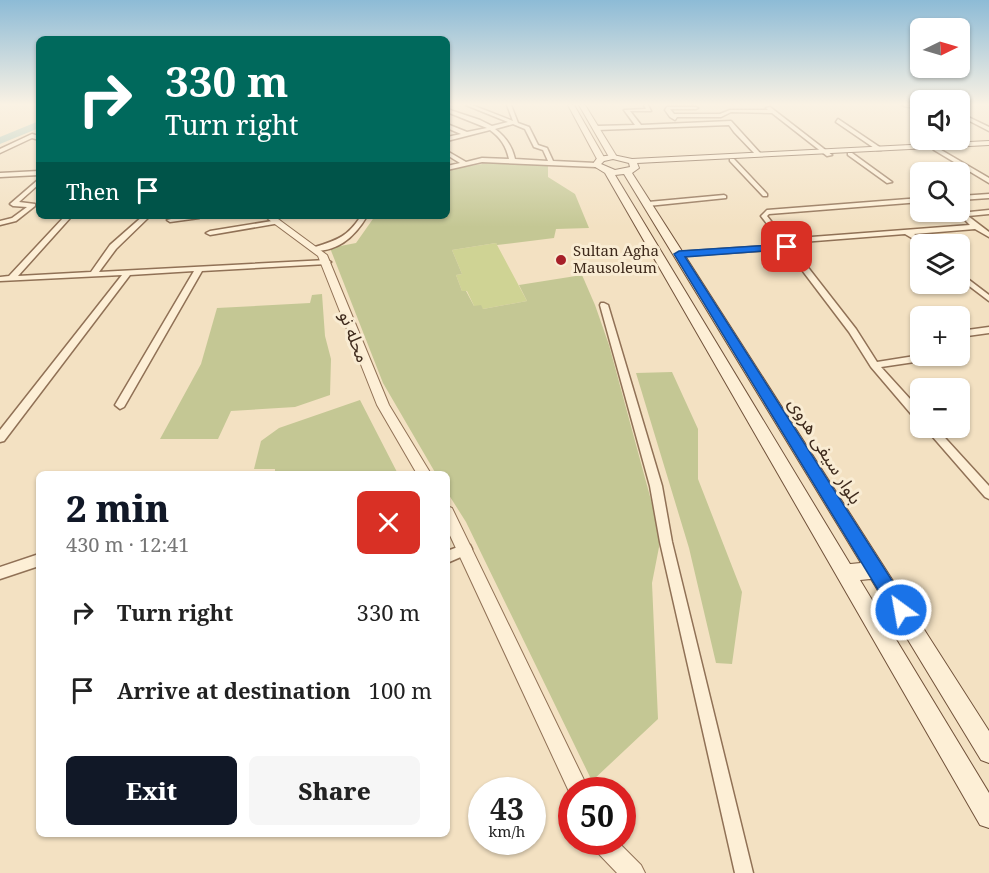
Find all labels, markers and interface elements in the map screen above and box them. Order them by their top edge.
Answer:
north arrow [910,18,970,78]
map controls [910,18,970,438]
text: 330 m [165,52,289,109]
icon: right [66,60,144,138]
button: sound [910,90,970,150]
text: Turn right [165,106,298,143]
button: search [910,162,970,222]
icon: arrive [131,174,164,207]
text: Then [66,176,119,206]
pin [761,221,812,272]
icon: arrive [770,230,803,263]
button: layers [910,234,970,294]
place label: Sultan Agha Mausoleum [573,240,659,277]
marker: Sultan Agha Mausoleum [554,253,568,267]
button: + [910,306,970,366]
street label: محله نو [334,308,376,366]
button: − [910,378,970,438]
street label: بلوار سیفی هروی [784,393,868,508]
text: 2 min [66,484,169,533]
button: close [357,491,420,554]
text: 430 m · 12:41 [66,531,189,558]
position arrow [869,578,933,642]
icon: right [66,596,99,629]
text: Turn right [117,597,233,627]
text: 330 m [357,597,420,627]
icon: arrive [66,674,99,707]
text: Arrive at destination [117,675,351,705]
text: 100 m [369,675,432,705]
button: Exit [66,756,237,825]
button: Share [249,756,420,825]
speed limit sign: 50 [558,777,636,855]
text: 43 [490,788,524,829]
text: km/h [489,821,525,841]

